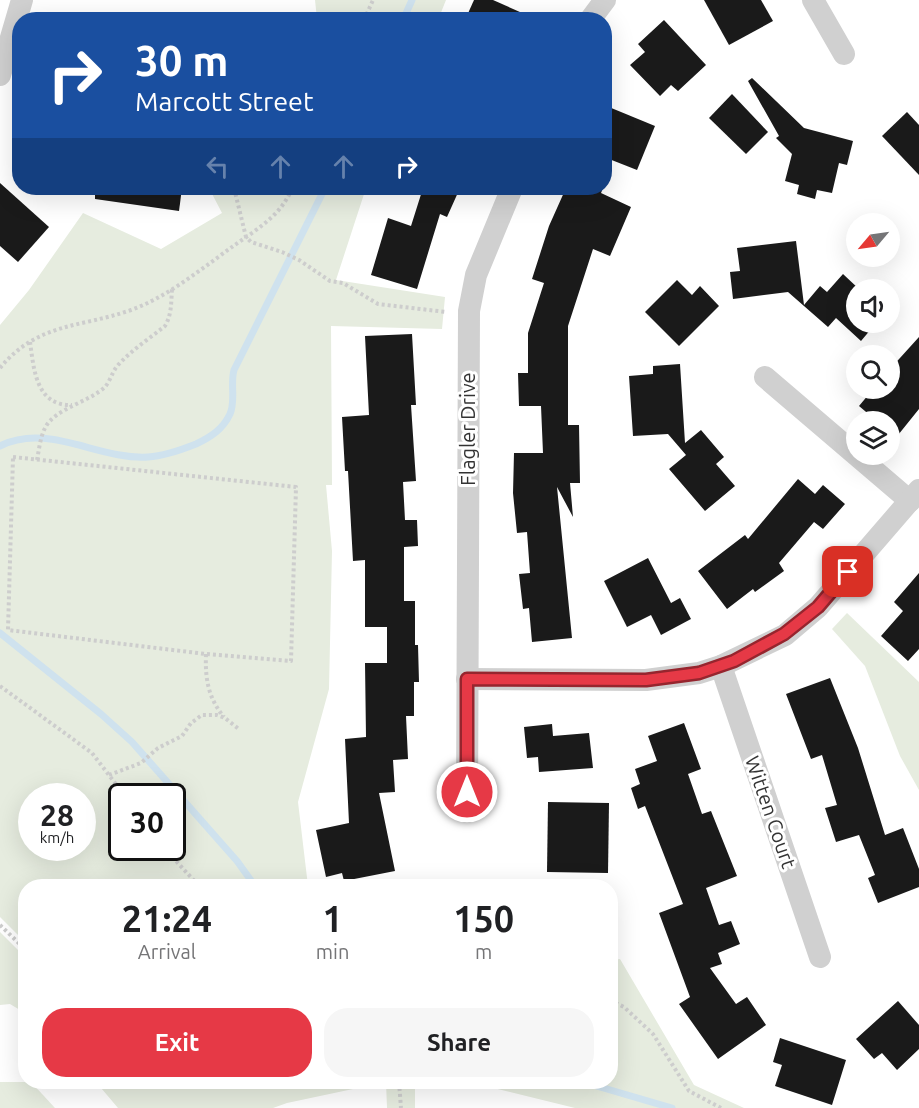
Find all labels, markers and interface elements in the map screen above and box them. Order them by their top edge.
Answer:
icon: right [36,36,114,114]
text: 30 m [135,37,229,84]
text: Marcott Street [135,86,314,116]
icon: left [201,150,234,183]
icon: ahead [264,150,297,183]
icon: ahead [327,150,360,183]
icon: right [390,150,423,183]
north arrow [846,213,900,267]
map controls [846,213,900,465]
button: sound [846,279,900,333]
button: search [846,345,900,399]
street label: Flagler Drive [456,372,479,486]
button: layers [846,411,900,465]
pin [822,546,873,597]
icon: arrive [831,555,864,588]
street label: Witten Court [741,753,801,871]
position arrow [435,760,499,824]
speed limit sign: 30 [108,783,186,861]
text: 28 [40,798,74,832]
text: km/h [40,829,74,846]
text: 21:24 [122,898,212,939]
text: 1 [322,898,343,939]
text: 150 [453,898,514,939]
text: Arrival [138,940,196,963]
text: min [316,940,349,963]
text: m [475,940,492,963]
button: Exit [42,1008,312,1077]
button: Share [324,1008,594,1077]

